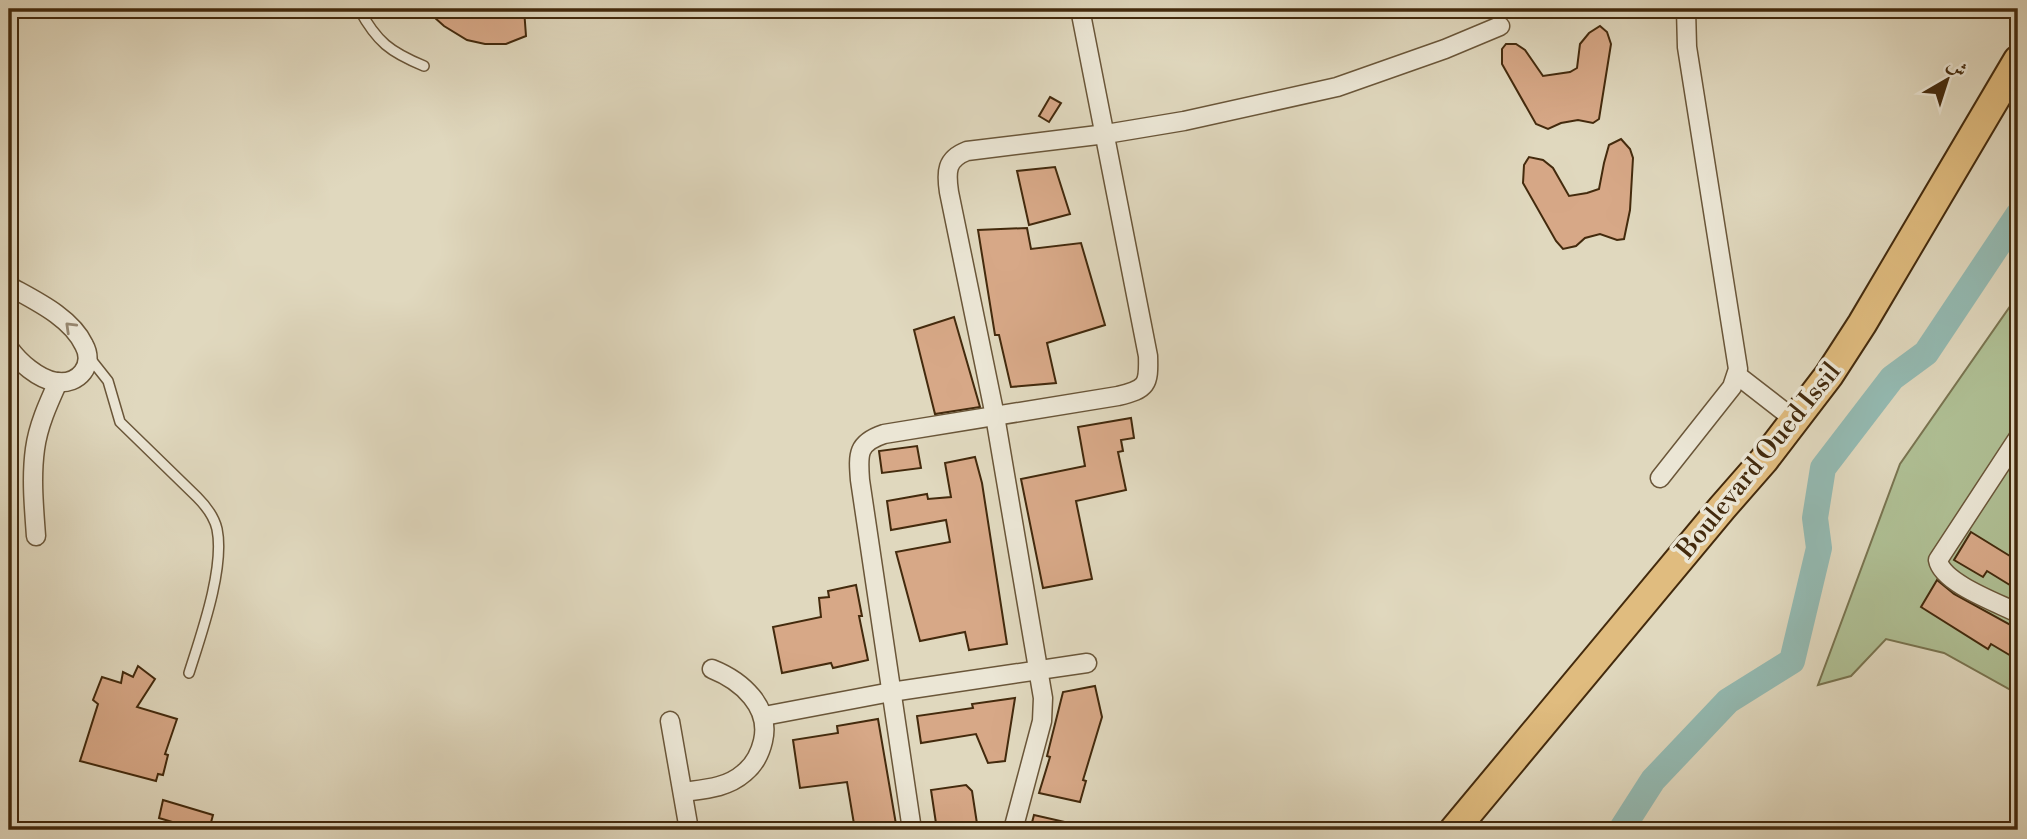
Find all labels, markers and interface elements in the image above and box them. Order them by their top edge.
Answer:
north arrow [1912,46,1982,116]
text: ش [1942,52,1972,83]
one-way arrow [65,323,78,336]
street label: Boulevard Oued Issil [1669,356,1848,566]

